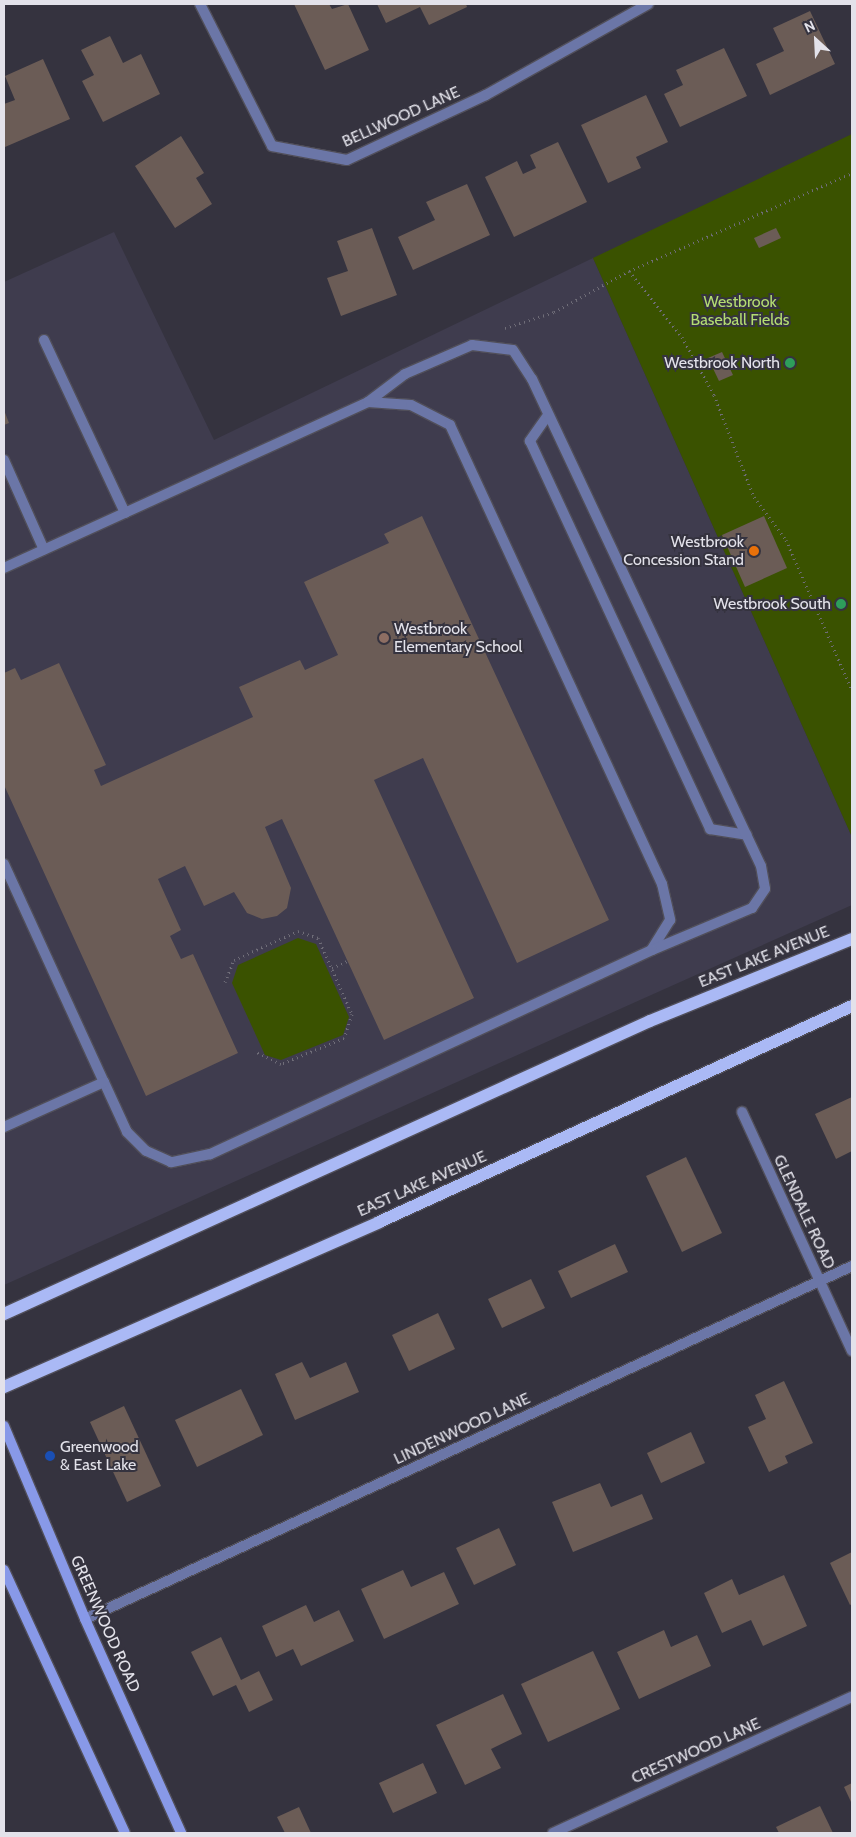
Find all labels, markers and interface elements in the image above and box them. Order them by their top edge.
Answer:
north arrow [791,15,841,65]
text: N [801,16,818,37]
street label: BELLWOOD LANE [339,83,463,151]
park label: Westbrook Baseball Fields [691,292,789,330]
place label: Westbrook North [664,353,780,373]
marker: Westbrook North [784,357,796,369]
place label: Westbrook Concession Stand [623,532,744,570]
marker: Westbrook Concession Stand [748,545,760,557]
place label: Westbrook South [714,594,831,614]
marker: Westbrook South [835,598,847,610]
place label: Westbrook Elementary School [394,619,522,657]
marker: Westbrook Elementary School [378,632,390,644]
street label: EAST LAKE AVENUE [696,922,832,992]
street label: EAST LAKE AVENUE [355,1147,489,1221]
street label: GLENDALE ROAD [769,1152,839,1272]
street label: LINDENWOOD LANE [391,1389,533,1469]
place label: Greenwood & East Lake [60,1437,139,1475]
marker: Greenwood & East Lake [44,1450,56,1462]
street label: GREENWOOD ROAD [66,1553,144,1695]
street label: CRESTWOOD LANE [629,1714,763,1788]

